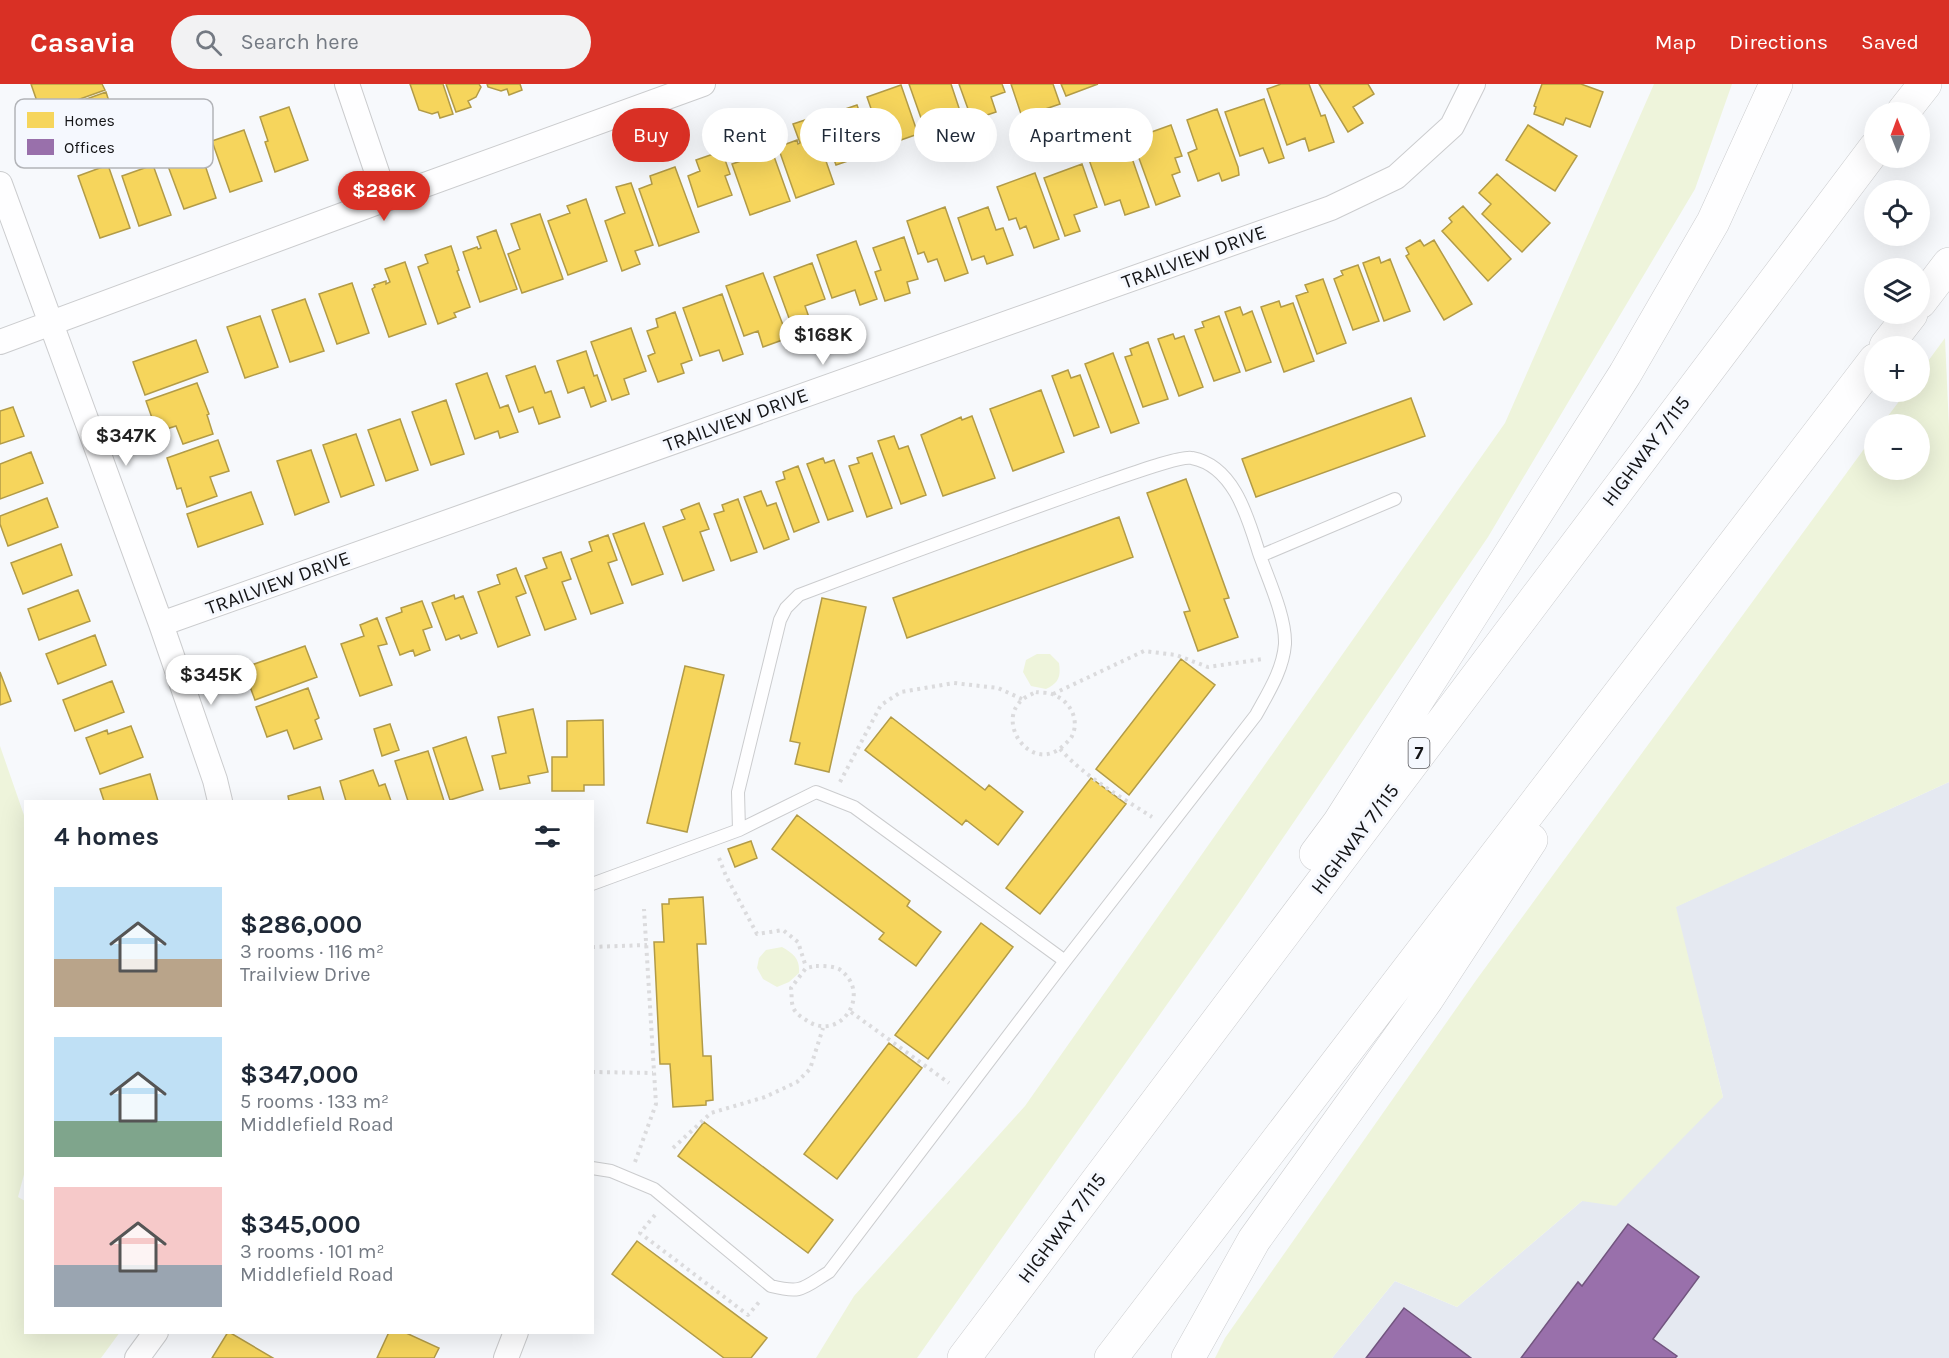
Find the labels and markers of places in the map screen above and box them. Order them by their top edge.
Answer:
pin: $286K [342,171,426,222]
pin: $168K [781,315,865,366]
pin: $347K [84,416,168,467]
pin: $345K [169,655,253,706]

